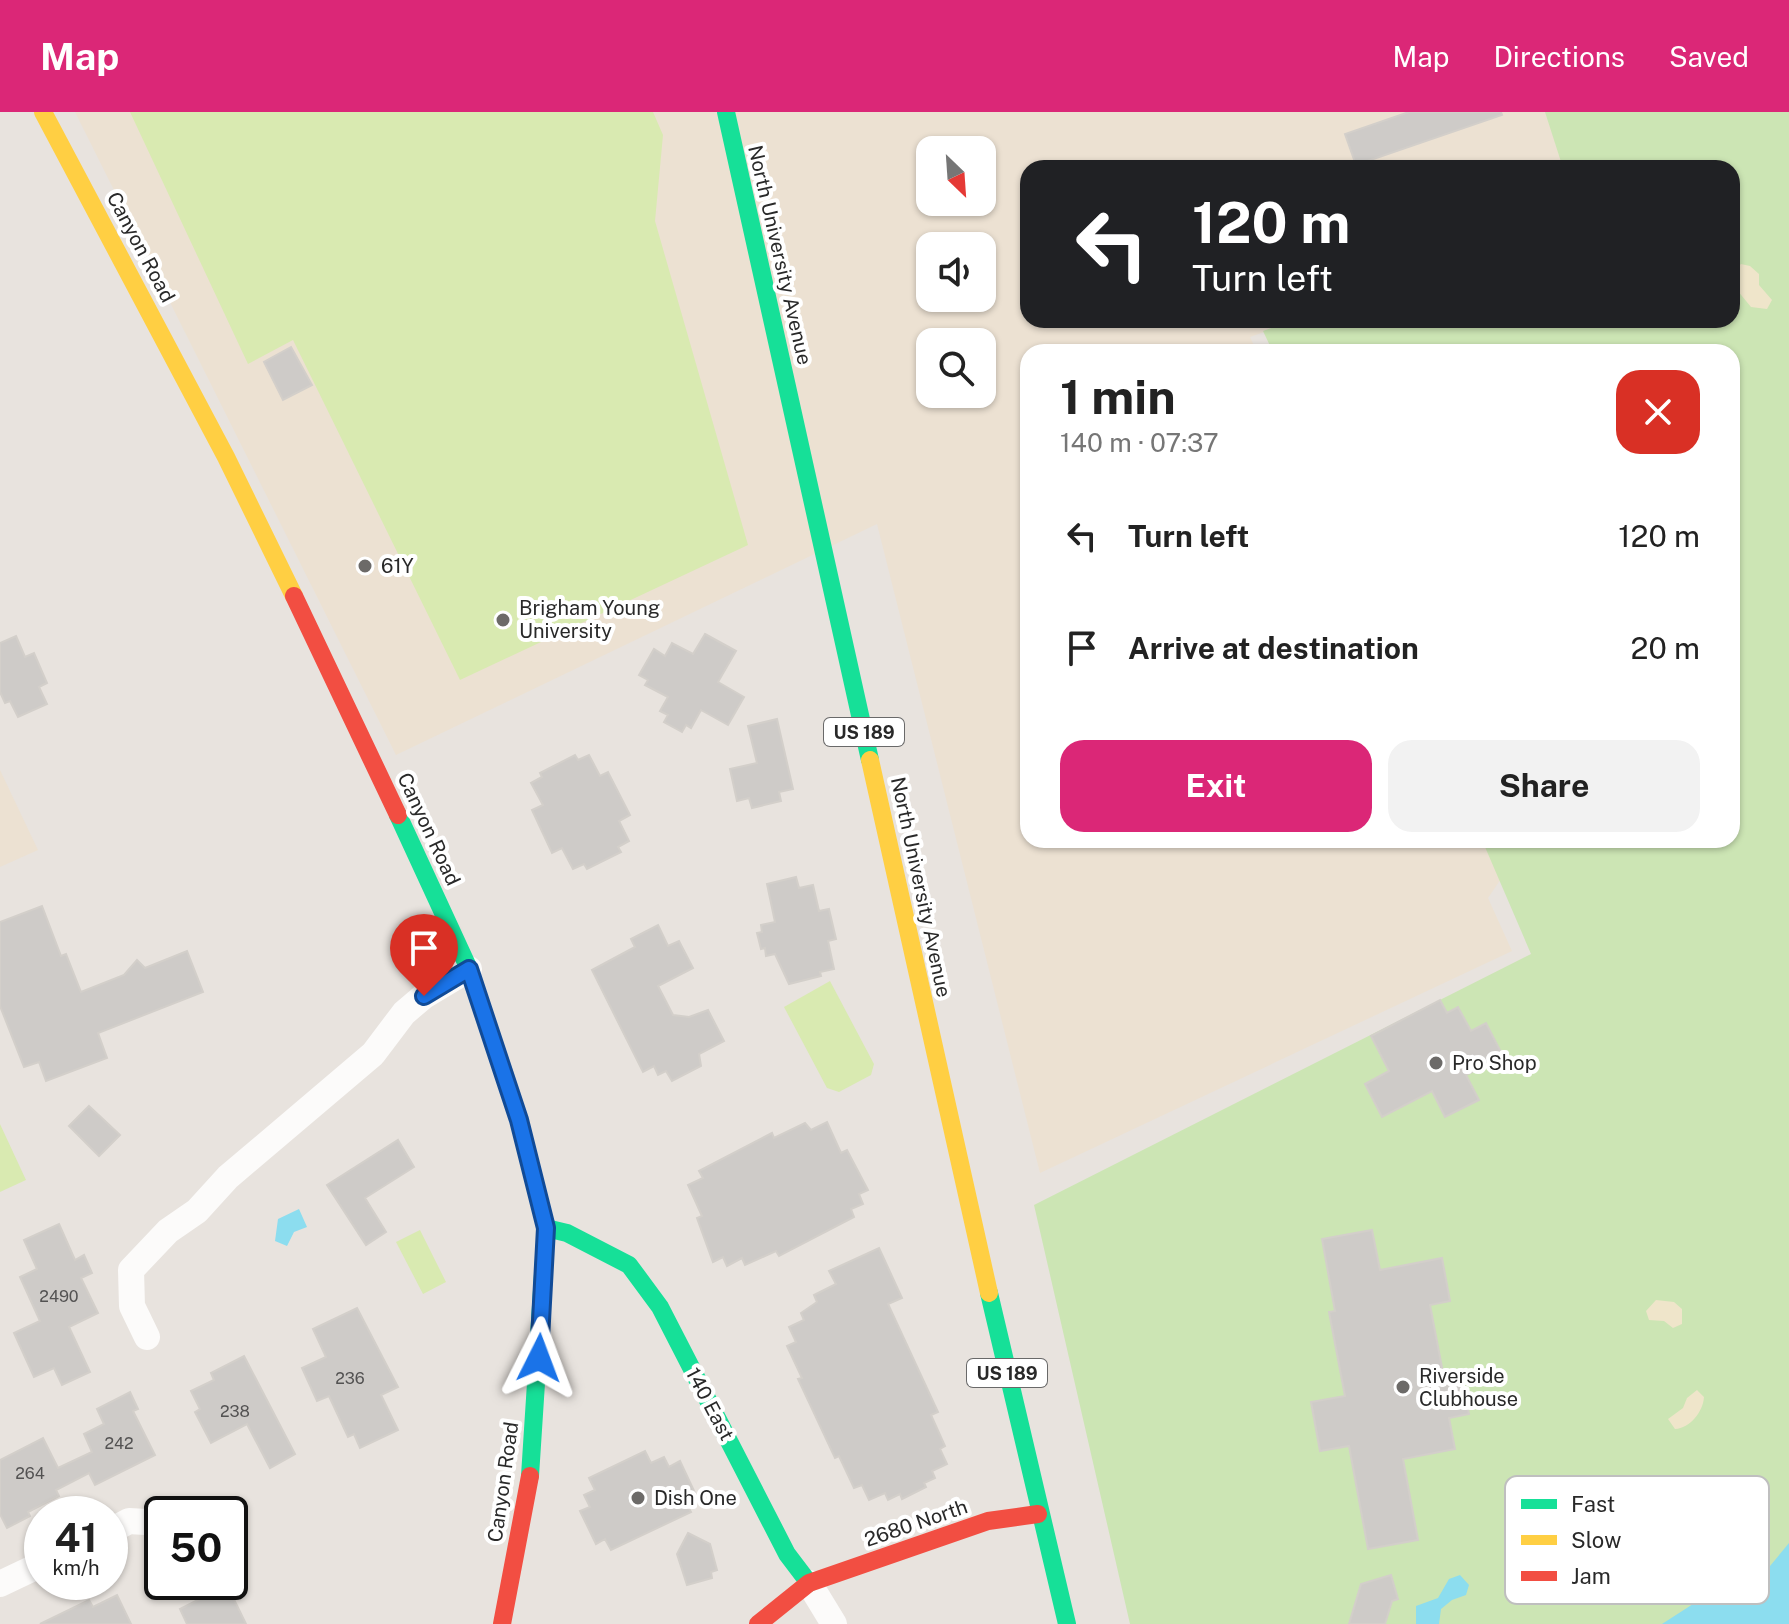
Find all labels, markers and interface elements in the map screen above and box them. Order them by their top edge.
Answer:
text: Map [40,34,119,79]
text: Map [1393,40,1449,73]
text: Directions [1493,40,1625,73]
text: Saved [1669,40,1749,73]
north arrow [916,136,996,216]
map controls [916,136,996,408]
street label: North University Avenue [743,143,817,367]
street label: Canyon Road [102,188,180,306]
text: 120 m [1192,190,1350,256]
icon: left [1060,192,1164,296]
button: sound [916,232,996,312]
text: Turn left [1192,257,1333,299]
button: search [916,328,996,408]
text: 1 min [1060,368,1176,425]
button: close [1616,370,1700,454]
text: 140 m · 07:37 [1060,427,1219,458]
icon: left [1060,514,1104,558]
text: Turn left [1128,518,1249,554]
text: 120 m [1618,518,1700,554]
place label: 61Y [381,554,414,578]
marker: 61Y [356,557,374,575]
place label: Brigham Young University [519,596,660,643]
marker: Brigham Young University [494,611,512,629]
icon: arrive [1060,626,1104,670]
text: Arrive at destination [1128,630,1419,666]
text: 20 m [1631,630,1700,666]
road number: US 189 [824,718,904,746]
button: Exit [1060,740,1372,832]
button: Share [1388,740,1700,832]
street label: Canyon Road [392,769,466,889]
street label: North University Avenue [886,775,956,999]
pin [390,914,458,996]
icon: arrive [402,926,446,970]
place label: Pro Shop [1452,1051,1537,1075]
marker: Pro Shop [1427,1054,1445,1072]
house number: 2490 [39,1287,79,1306]
position arrow [497,1316,581,1400]
road number: US 189 [967,1359,1047,1387]
street label: 140 East [681,1364,739,1444]
place label: Riverside Clubhouse [1419,1364,1518,1411]
house number: 236 [335,1369,365,1388]
marker: Riverside Clubhouse [1394,1378,1412,1396]
house number: 238 [220,1402,250,1421]
street label: Canyon Road [483,1420,523,1544]
house number: 242 [104,1434,134,1453]
house number: 264 [15,1464,45,1483]
legend [1505,1476,1769,1604]
place label: Dish One [654,1486,737,1510]
marker: Dish One [629,1489,647,1507]
text: Fast [1571,1491,1615,1517]
street label: 2680 North [861,1494,971,1552]
speed limit sign: 50 [144,1496,248,1600]
text: 41 [54,1514,98,1561]
text: Slow [1571,1527,1621,1553]
text: km/h [52,1556,100,1580]
text: Jam [1571,1563,1611,1589]

